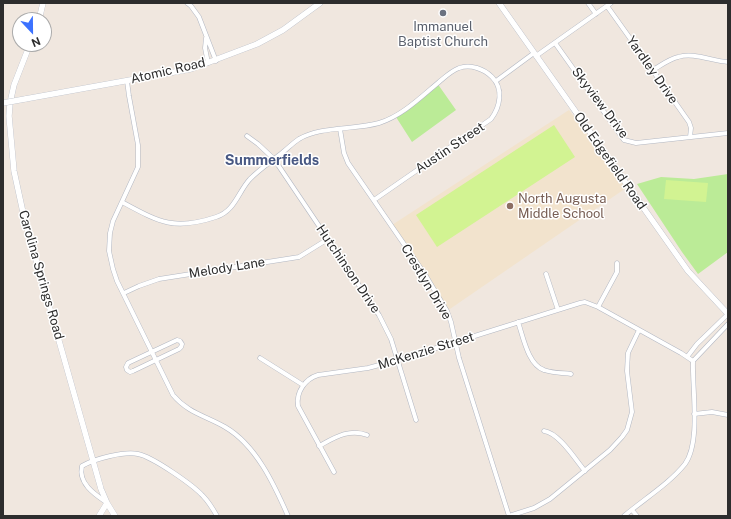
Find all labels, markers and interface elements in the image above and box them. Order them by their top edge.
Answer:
marker: Immanuel Baptist Church [438,8,448,18]
north arrow [12,12,52,52]
place label: Immanuel Baptist Church [398,19,488,50]
street label: Yardley Drive [623,33,681,107]
text: N [30,35,42,49]
street label: Atomic Road [129,55,207,87]
street label: Skyview Drive [568,64,632,142]
street label: Old Edgefield Road [570,109,650,213]
street label: Austin Street [412,119,488,177]
district label: Summerfields [225,153,319,169]
place label: North Augusta Middle School [518,191,606,222]
marker: North Augusta Middle School [505,201,515,211]
street label: Carolina Springs Road [15,208,67,342]
street label: Hutchinson Drive [313,222,383,316]
street label: Crestlyn Drive [397,241,455,323]
street label: Melody Lane [188,254,266,282]
street label: McKenzie Street [376,329,476,373]

